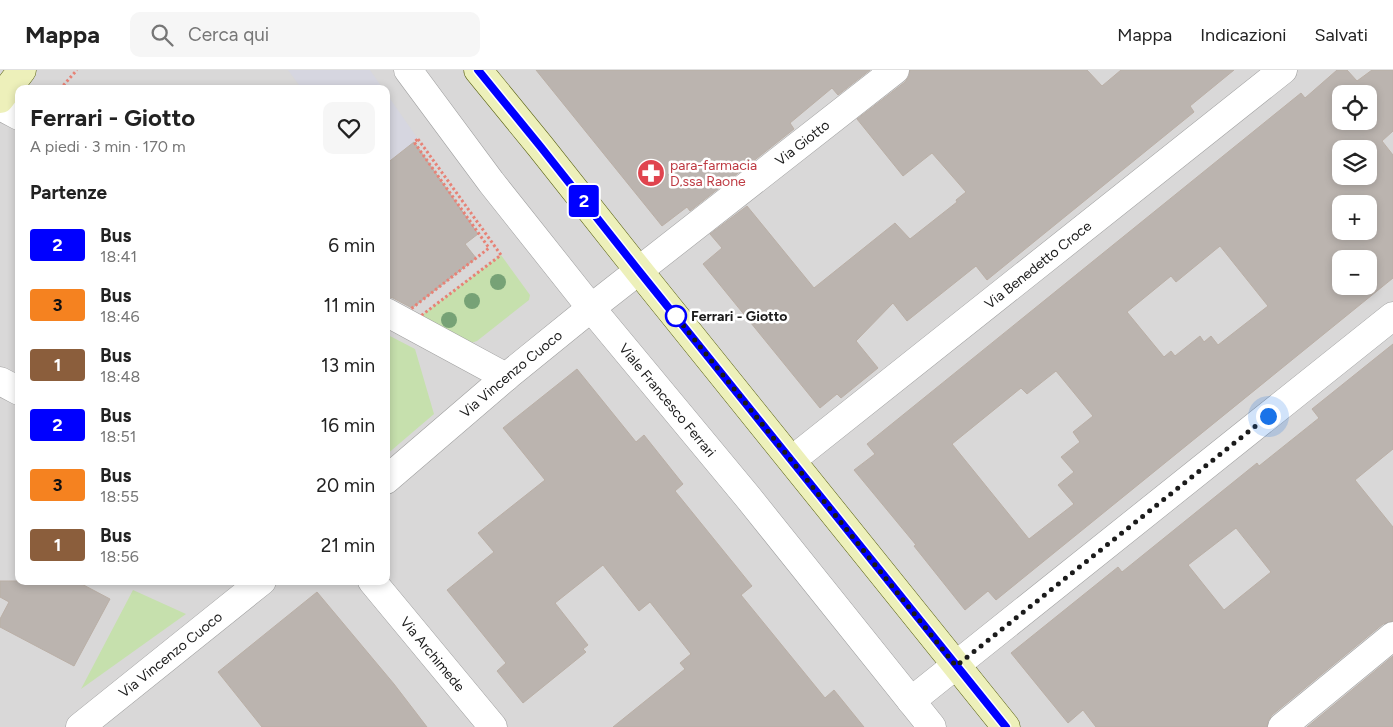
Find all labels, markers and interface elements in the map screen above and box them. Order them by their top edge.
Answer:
search box [130,12,480,57]
text: Mappa [25,20,100,49]
icon: search [148,21,176,49]
text: Cerca qui [188,23,269,46]
text: Mappa [1117,24,1172,46]
text: Indicazioni [1200,24,1286,46]
text: Salvati [1314,24,1368,46]
map controls [1332,85,1377,295]
button: locate [1332,85,1377,130]
button: heart [323,102,375,154]
text: Ferrari - Giotto [30,103,195,132]
street label: Via Giotto [772,116,833,169]
text: A piedi · 3 min · 170 m [30,137,186,156]
button: layers [1332,140,1377,185]
place label: para-farmacia D.ssa Raone [670,157,757,190]
pharmacy icon: para-farmacia D.ssa Raone [636,158,666,188]
text: Partenze [30,181,107,204]
line badge: 2 [568,185,600,217]
text: 2 [579,190,589,212]
button: + [1332,195,1377,240]
street label: Via Benedetto Croce [981,217,1095,313]
text: Bus [100,224,131,247]
text: 2 [52,234,63,256]
text: 6 min [328,234,375,257]
text: 18:41 [100,247,137,266]
button: − [1332,250,1377,295]
text: Bus [100,284,131,307]
text: 3 [52,294,63,316]
text: 11 min [323,294,375,317]
marker: Ferrari - Giotto [665,305,687,327]
text: 18:46 [100,307,139,326]
place label: Ferrari - Giotto [691,308,787,325]
street label: Via Vincenzo Cuoco [457,327,566,422]
street label: Viale Francesco Ferrari [615,340,719,461]
text: Bus [100,344,131,367]
text: 1 [54,354,61,376]
text: 13 min [321,354,375,377]
text: 18:48 [100,367,140,386]
text: Bus [100,404,131,427]
your location [1256,404,1281,429]
text: 2 [52,414,63,436]
text: 16 min [321,414,375,437]
text: 18:51 [100,427,136,446]
text: Bus [100,464,131,487]
text: 3 [52,474,63,496]
text: 20 min [316,474,375,497]
text: 18:55 [100,487,139,506]
text: Bus [100,524,131,547]
text: 1 [54,534,61,556]
text: 21 min [321,534,375,557]
text: 18:56 [100,547,139,566]
street label: Via Vincenzo Cuoco [116,608,226,701]
street label: Via Archimede [396,614,468,696]

